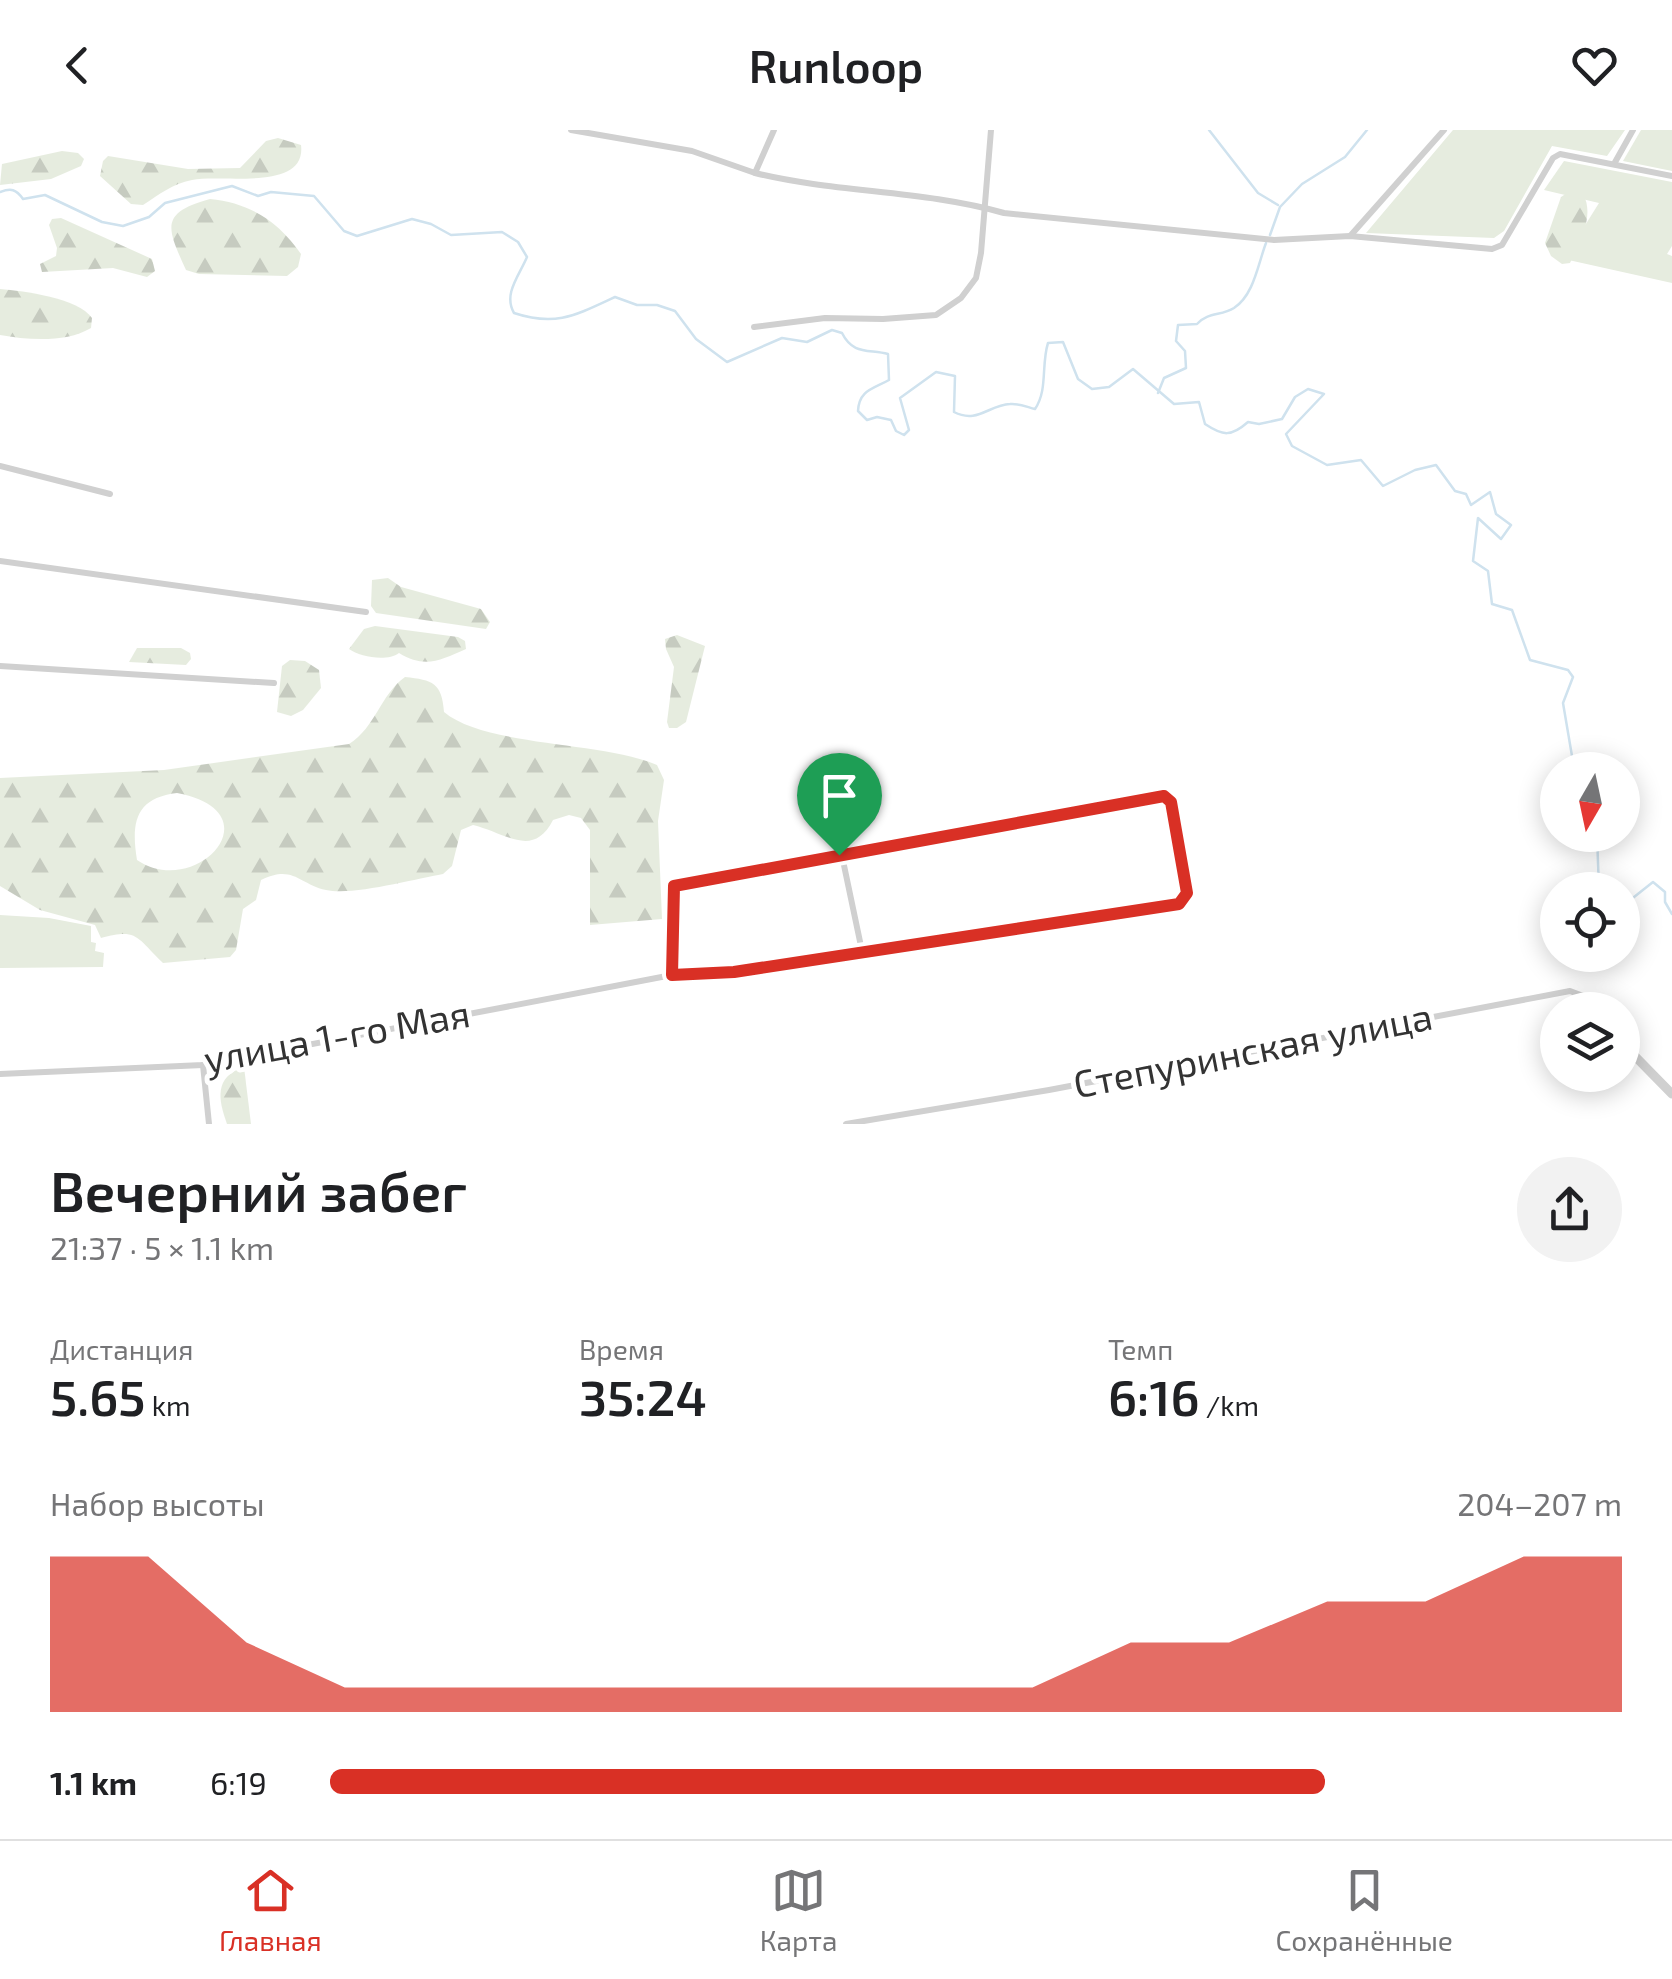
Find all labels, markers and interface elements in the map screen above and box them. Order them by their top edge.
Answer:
icon: back [50,38,105,93]
text: Runloop [749,38,923,92]
icon: heart [1567,38,1622,93]
north arrow [1540,752,1640,852]
map controls [1540,752,1640,1092]
pin [797,753,882,856]
icon: arrive [812,768,867,823]
button: locate [1540,872,1640,972]
street label: улица 1-го Мая [200,989,473,1081]
street label: Степуринская улица [1069,992,1436,1106]
button: layers [1540,992,1640,1092]
text: Вечерний забег [50,1157,467,1223]
button: share [1517,1157,1622,1262]
text: 21:37 · 5 × 1.1 km [50,1228,274,1266]
text: Дистанция [50,1332,193,1366]
text: Время [579,1332,664,1366]
text: Темп [1108,1332,1173,1366]
text: 5.65 [50,1366,146,1426]
text: 35:24 [579,1366,707,1426]
text: 6:16 [1108,1366,1200,1426]
text: km [146,1388,191,1422]
text: /km [1200,1388,1259,1422]
text: Набор высоты [50,1484,265,1522]
text: 204–207 m [1457,1484,1622,1522]
text: 1.1 km [50,1763,137,1801]
text: 6:19 [210,1763,267,1801]
tab: Главная [219,1863,322,1957]
tab: Карта [760,1863,838,1957]
tab: Сохранённые [1276,1863,1453,1957]

